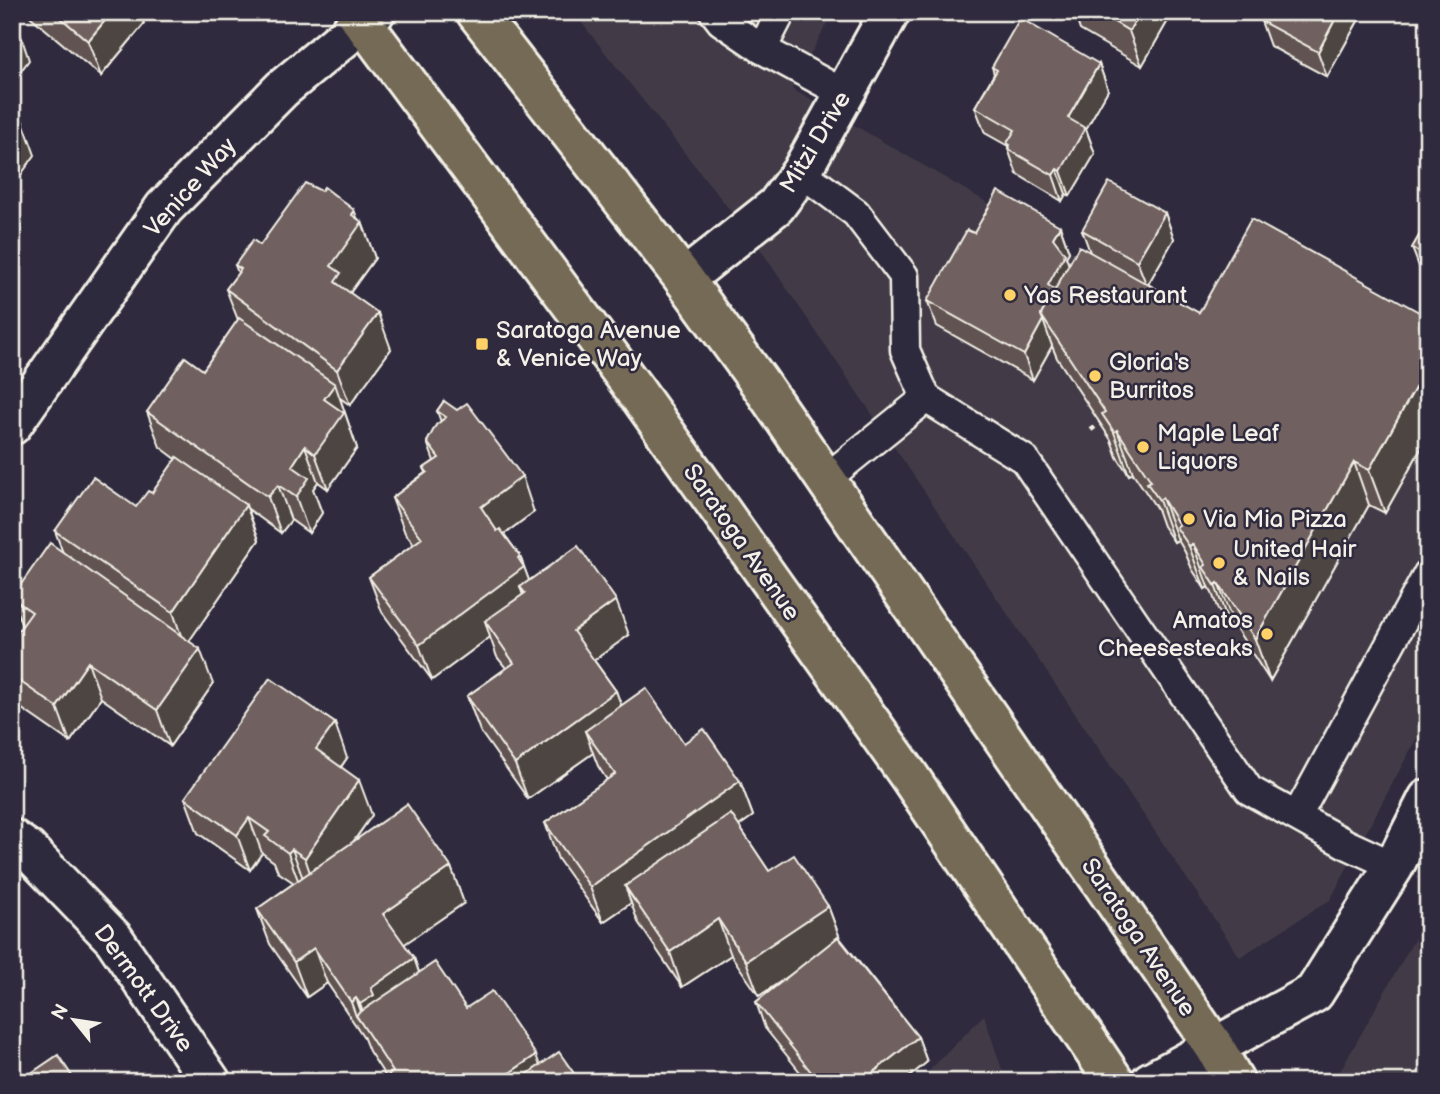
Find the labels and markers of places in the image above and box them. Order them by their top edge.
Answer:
place label: Yas Restaurant [1023,281,1188,310]
marker: Yas Restaurant [1002,287,1018,303]
place label: Saratoga Avenue & Venice Way [496,316,681,373]
marker: Saratoga Avenue & Venice Way [474,336,490,352]
place label: Gloria's Burritos [1109,348,1194,405]
marker: Gloria's Burritos [1087,368,1103,384]
place label: Maple Leaf Liquors [1157,419,1280,476]
marker: Maple Leaf Liquors [1135,439,1151,455]
place label: Via Mia Pizza [1203,505,1347,534]
marker: Via Mia Pizza [1181,511,1197,527]
place label: United Hair & Nails [1233,535,1357,592]
marker: United Hair & Nails [1211,555,1227,571]
place label: Amatos Cheesesteaks [1098,606,1253,663]
marker: Amatos Cheesesteaks [1259,626,1275,642]

